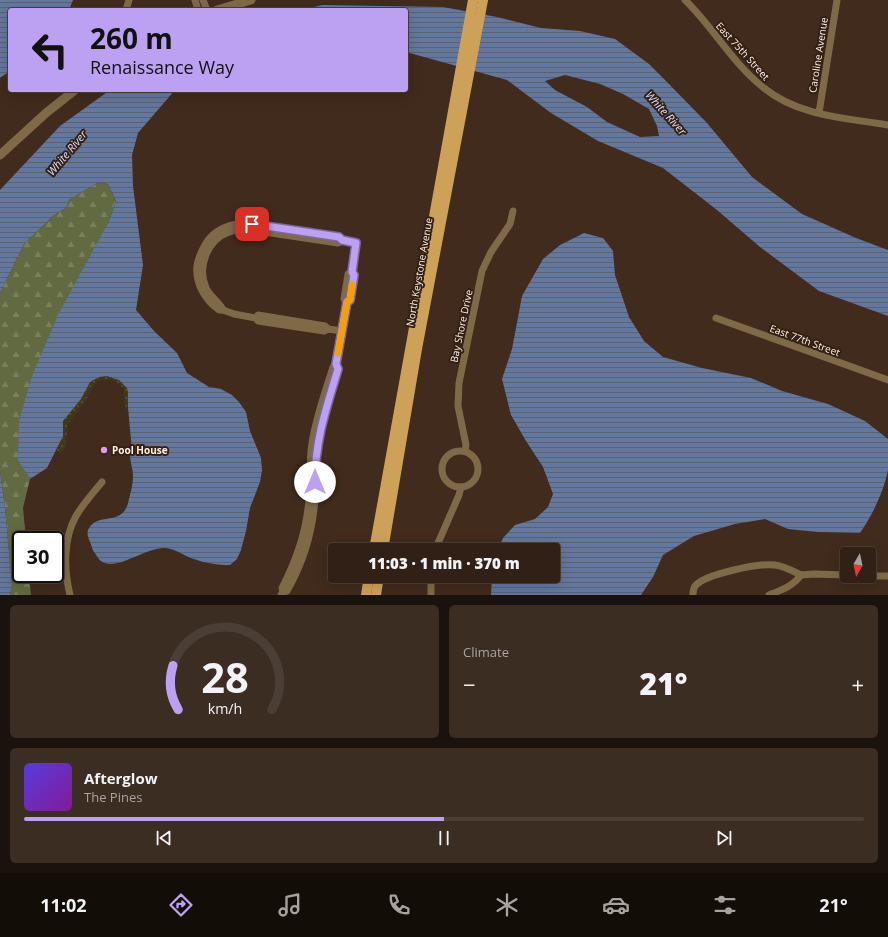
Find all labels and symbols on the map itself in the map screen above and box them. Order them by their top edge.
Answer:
street label: Caroline Avenue [805,16,831,94]
street label: East 75th Street [713,19,773,83]
water label: White River [643,87,691,138]
water label: White River [43,127,90,178]
pin [235,207,269,241]
street label: North Keystone Avenue [403,216,436,327]
street label: Bay Shore Drive [446,288,476,364]
street label: East 77th Street [768,321,842,359]
place label: Pool House [112,443,168,457]
marker: Pool House [99,445,109,455]
position arrow [294,461,336,503]
speed limit sign: 30 [12,531,64,583]
north arrow [840,547,876,583]

